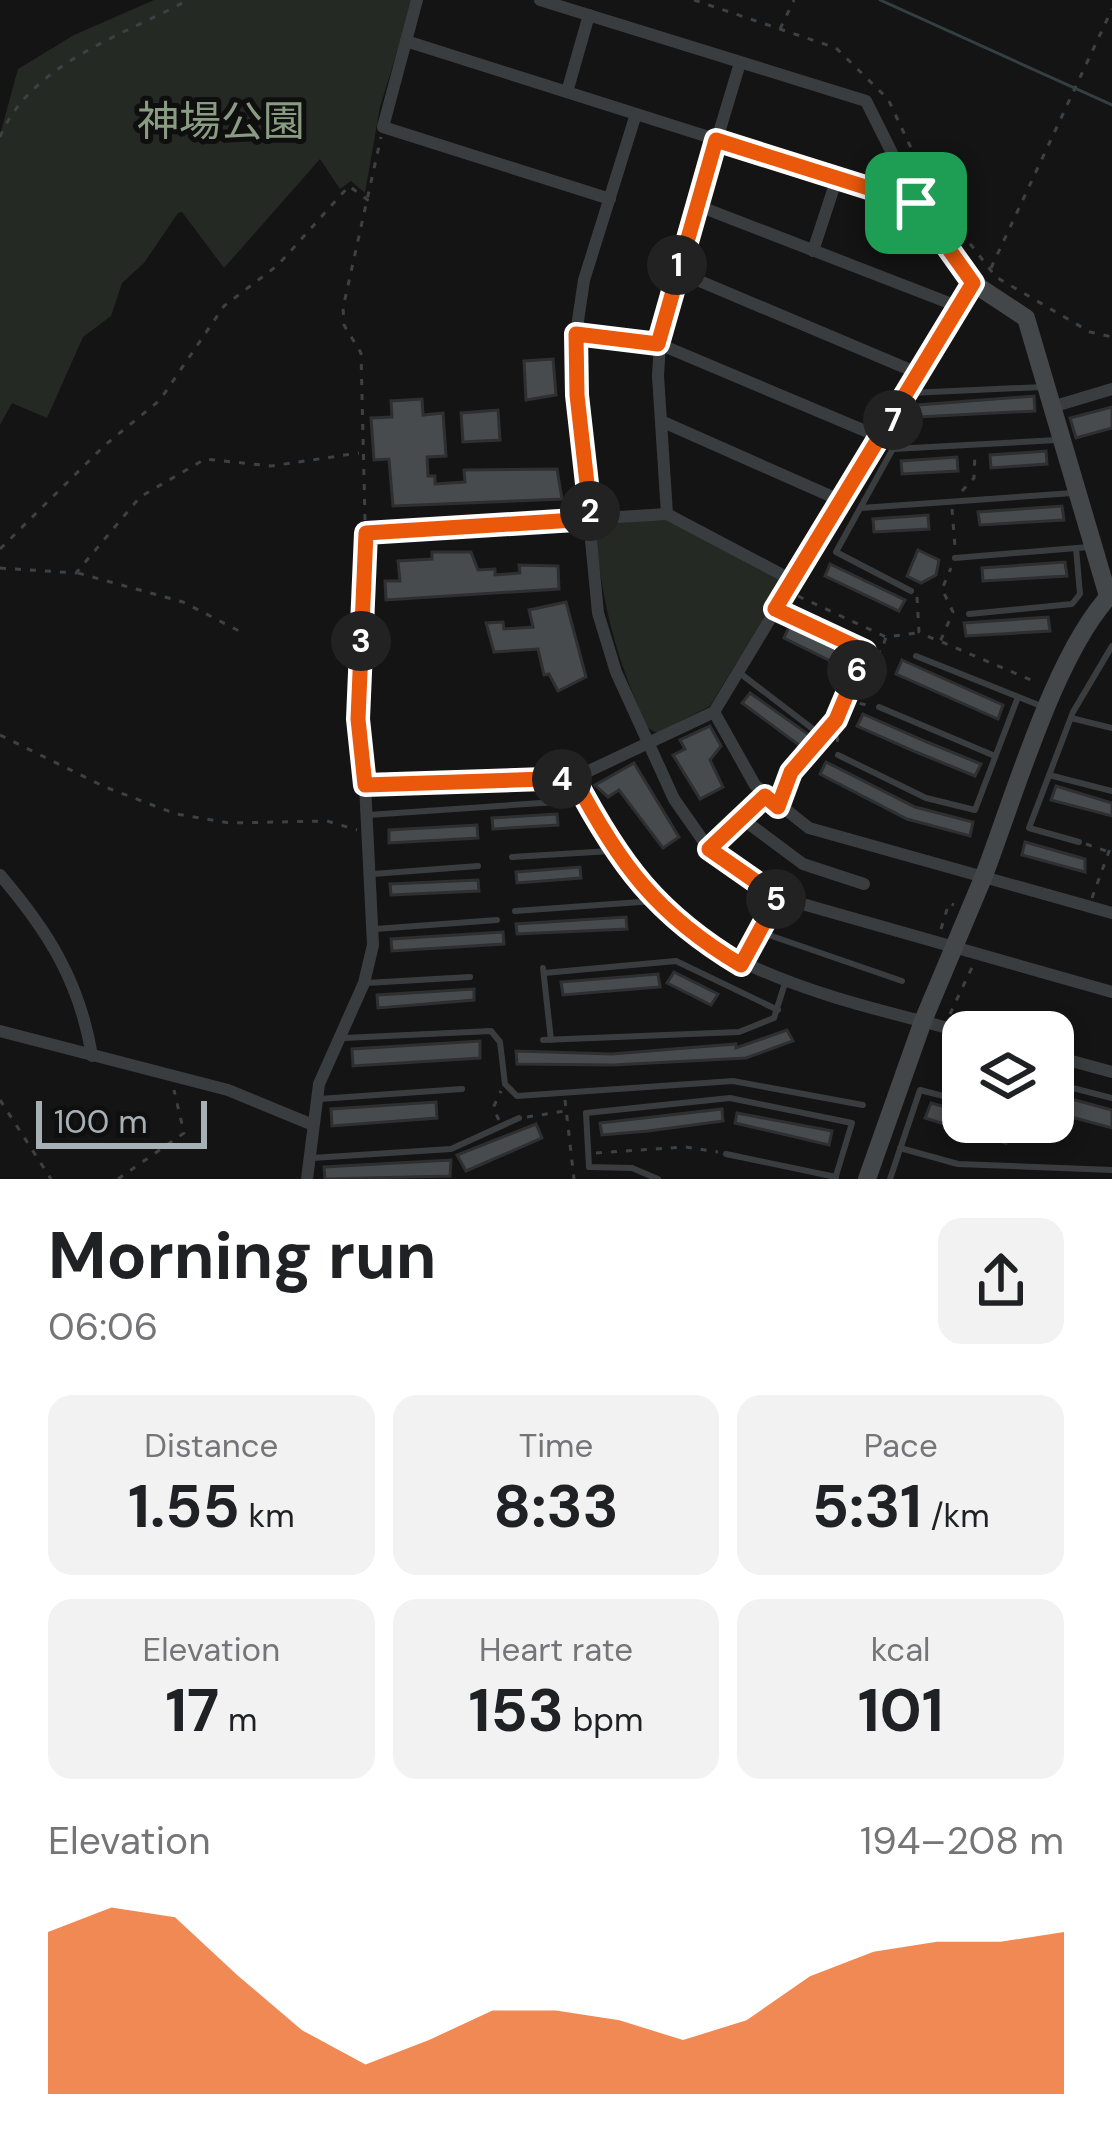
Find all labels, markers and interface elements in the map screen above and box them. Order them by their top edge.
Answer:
park label: 神場公園 [137,94,305,149]
pin [865,152,967,254]
icon: arrive [883,170,949,236]
pin: 1 [647,235,707,295]
text: 1 [671,243,683,286]
pin: 7 [863,390,923,450]
text: 7 [884,398,902,441]
pin: 2 [560,481,620,541]
text: 2 [580,489,600,532]
pin: 3 [331,611,391,671]
text: 3 [351,619,371,662]
pin: 6 [827,640,887,700]
text: 6 [847,648,867,691]
pin: 4 [532,749,592,809]
text: 4 [551,757,573,800]
pin: 5 [746,869,806,929]
text: 5 [766,877,786,920]
map controls [942,1011,1074,1143]
button: layers [942,1011,1074,1143]
scale bar [36,1095,207,1148]
text: 100 m [54,1100,148,1143]
text: Morning run [48,1213,436,1298]
button: share [938,1218,1064,1344]
text: 06:06 [48,1301,158,1352]
text: Distance [144,1424,278,1467]
text: Time [519,1424,593,1467]
text: Pace [864,1424,938,1467]
text: 1.55 [128,1467,240,1546]
text: 8:33 [493,1467,619,1546]
text: 5:31 [812,1467,922,1546]
text: km [240,1494,295,1537]
text: /km [922,1494,990,1537]
text: Elevation [143,1628,280,1671]
text: Heart rate [479,1628,633,1671]
text: kcal [871,1628,930,1671]
text: 17 [165,1671,219,1750]
text: 153 [469,1671,564,1750]
text: 101 [858,1671,944,1750]
text: m [219,1698,257,1741]
text: bpm [564,1698,643,1741]
text: Elevation [48,1815,211,1866]
text: 194–208 m [860,1815,1064,1866]

